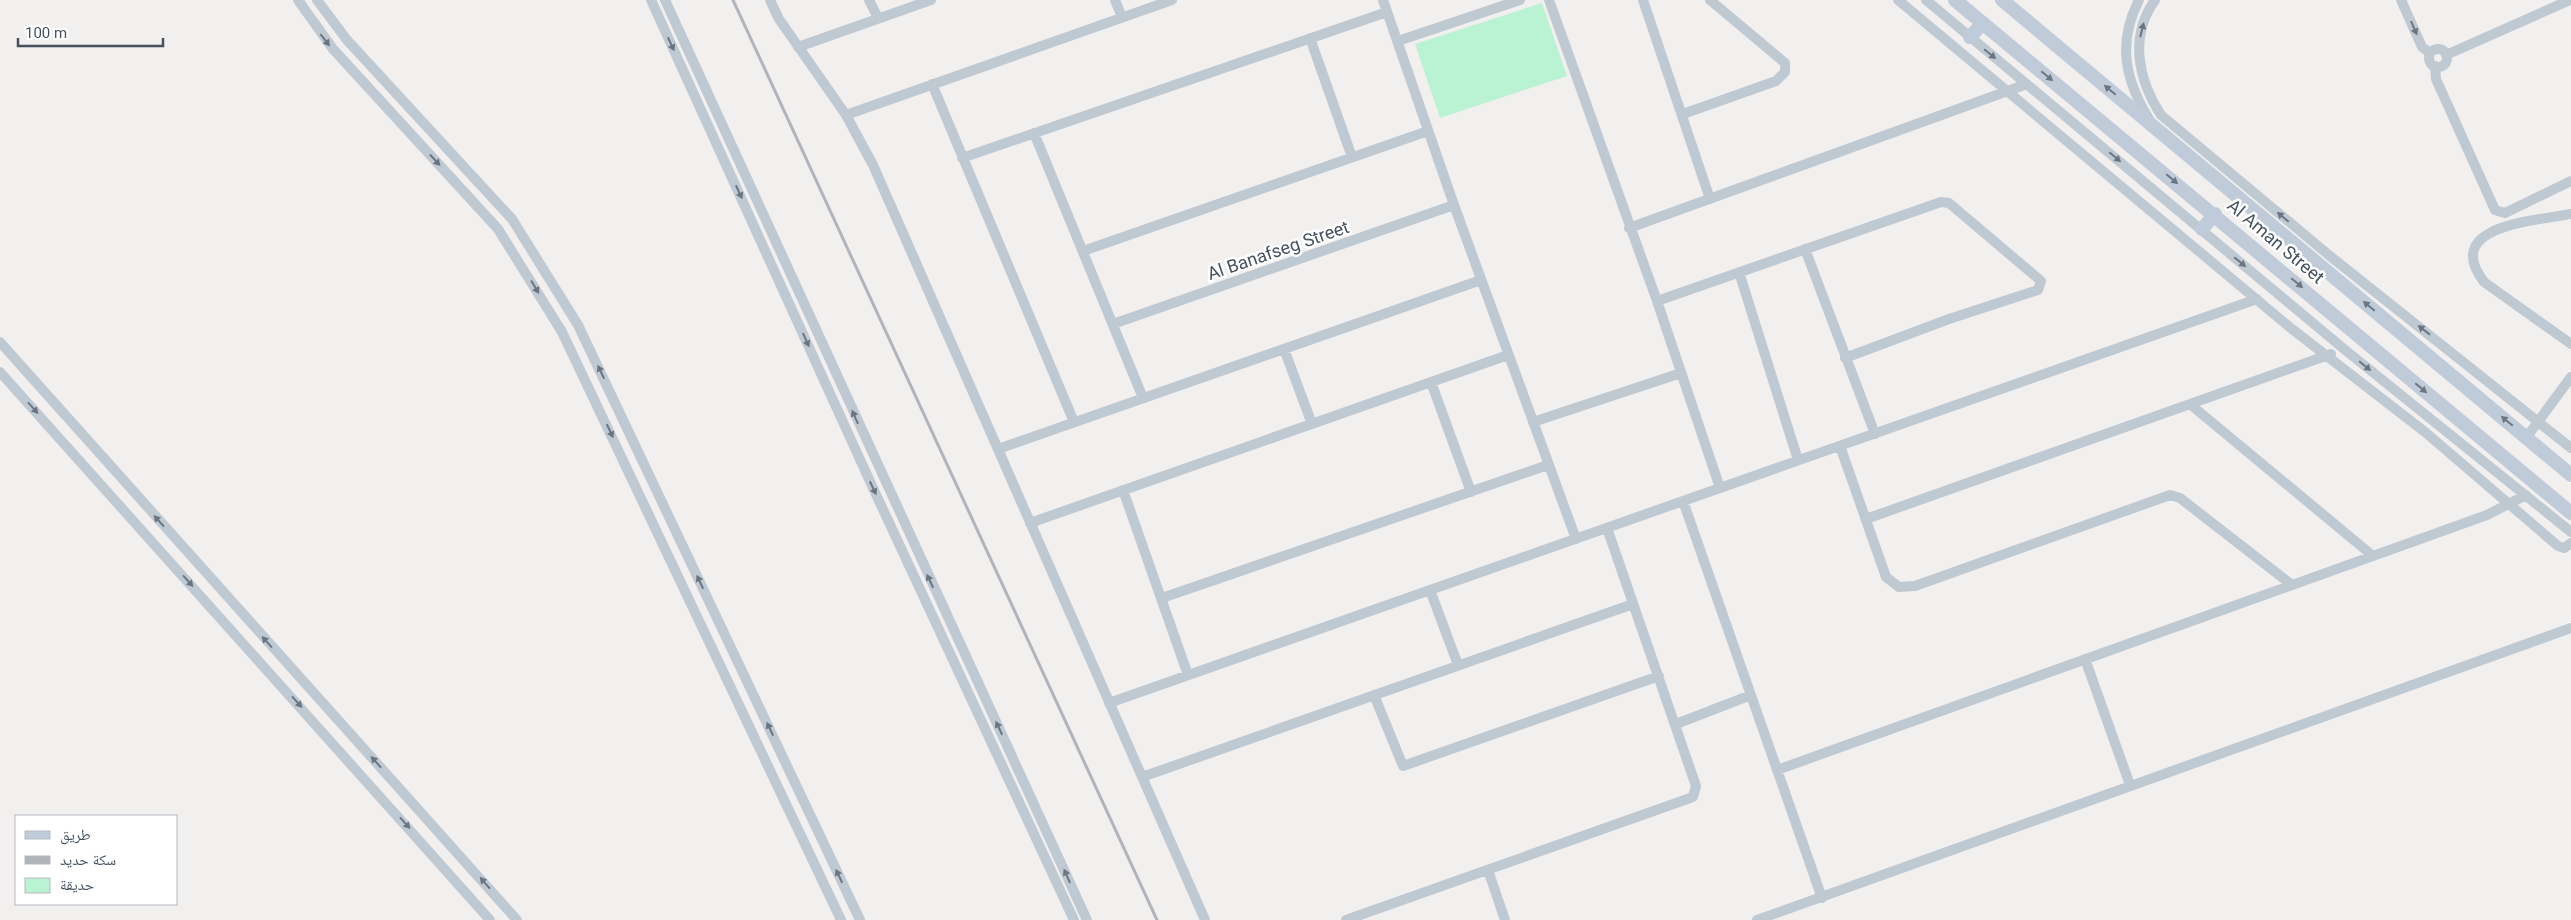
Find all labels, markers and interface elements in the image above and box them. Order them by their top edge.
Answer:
scale bar [18,15,162,47]
one-way arrow [2410,21,2418,35]
one-way arrow [2138,22,2146,37]
text: 100 m [25,24,67,42]
one-way arrow [320,33,331,46]
one-way arrow [667,37,675,51]
one-way arrow [1984,48,1997,59]
one-way arrow [2040,70,2053,81]
one-way arrow [2103,84,2116,95]
one-way arrow [2109,152,2122,163]
one-way arrow [429,154,441,166]
one-way arrow [2166,173,2178,184]
one-way arrow [735,185,743,199]
street label: Al Aman Street [2223,194,2329,288]
one-way arrow [2278,211,2290,223]
street label: Al Banafseg Street [1204,216,1352,284]
one-way arrow [2233,256,2246,267]
one-way arrow [2290,278,2303,289]
one-way arrow [530,281,539,294]
one-way arrow [2363,300,2376,311]
one-way arrow [2418,324,2431,335]
one-way arrow [803,333,811,347]
one-way arrow [2358,360,2371,371]
one-way arrow [596,365,604,379]
one-way arrow [2414,382,2427,393]
one-way arrow [27,402,38,415]
one-way arrow [851,410,859,424]
one-way arrow [2501,416,2514,427]
one-way arrow [607,424,615,438]
one-way arrow [869,481,877,495]
one-way arrow [153,514,164,527]
one-way arrow [926,574,934,588]
one-way arrow [182,575,194,587]
one-way arrow [696,575,704,589]
one-way arrow [261,636,273,648]
one-way arrow [291,695,303,707]
one-way arrow [995,721,1003,735]
one-way arrow [765,722,773,736]
one-way arrow [370,757,382,769]
legend [15,815,178,905]
one-way arrow [399,817,411,829]
text: طريق [60,826,91,845]
text: سكة حديد [60,851,116,869]
one-way arrow [835,869,843,883]
one-way arrow [1063,869,1071,883]
text: حديقة [60,876,95,894]
one-way arrow [480,877,491,889]

